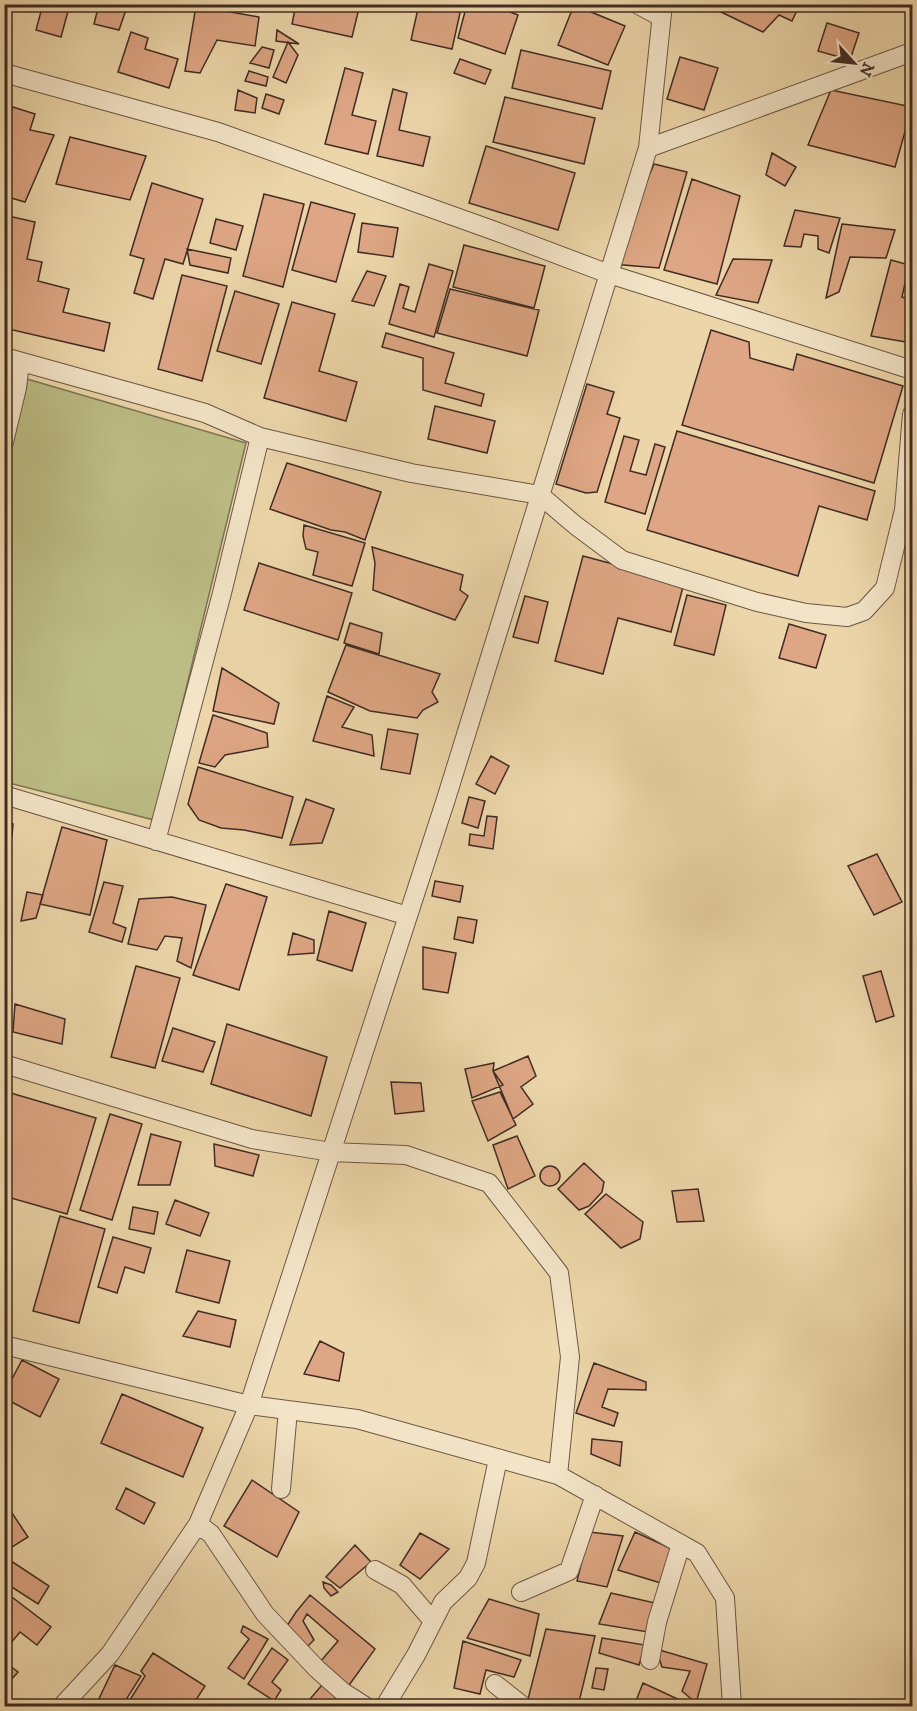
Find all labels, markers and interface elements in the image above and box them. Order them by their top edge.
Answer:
north arrow [824,33,884,93]
text: N [855,59,878,80]

